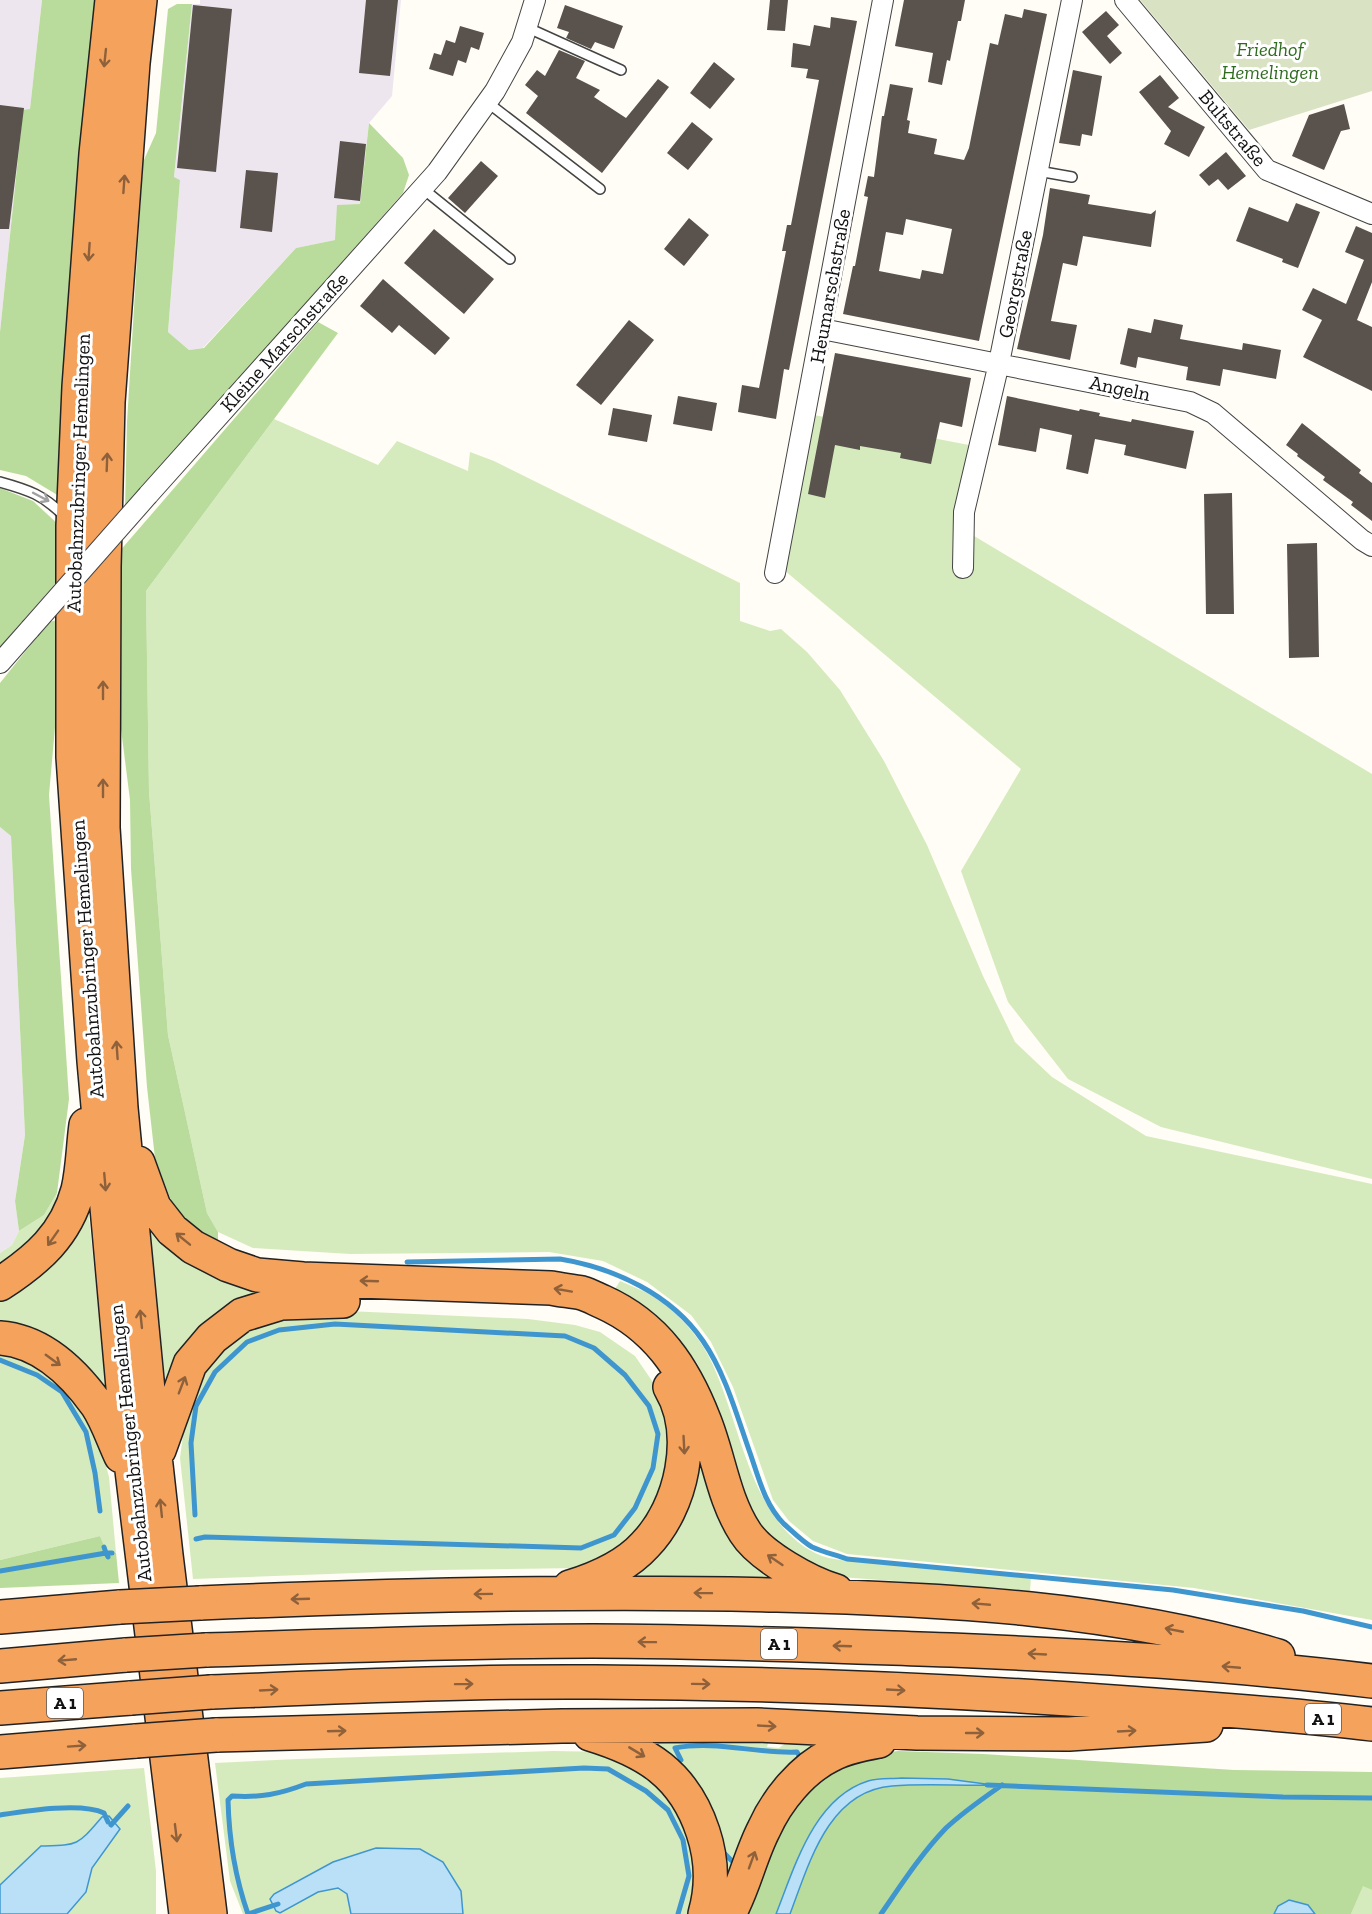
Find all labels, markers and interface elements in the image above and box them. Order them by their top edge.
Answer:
park label: Friedhof Hemelingen [1221,37,1319,84]
one-way arrow [100,48,111,68]
street label: Bultstraße [1194,85,1272,171]
one-way arrow [119,174,130,194]
street label: Heumarschstraße [805,207,855,365]
street label: Georgstraße [993,228,1037,340]
one-way arrow [83,242,94,262]
street label: Kleine Marschstraße [215,267,353,417]
street label: Autobahnzubringer Hemelingen [61,333,95,613]
street label: Angeln [1087,370,1153,406]
one-way arrow [101,453,112,473]
one-way arrow [32,491,49,503]
one-way arrow [97,681,109,701]
one-way arrow [97,779,109,799]
street label: Autobahnzubringer Hemelingen [65,818,109,1099]
one-way arrow [111,1040,122,1060]
one-way arrow [100,1172,111,1192]
one-way arrow [47,1230,59,1246]
one-way arrow [175,1232,191,1245]
one-way arrow [359,1275,379,1287]
one-way arrow [554,1284,574,1295]
street label: Autobahnzubringer Hemelingen [103,1302,157,1583]
one-way arrow [135,1309,146,1329]
one-way arrow [45,1353,61,1366]
one-way arrow [177,1376,188,1395]
one-way arrow [678,1434,689,1454]
one-way arrow [155,1498,166,1518]
one-way arrow [767,1554,784,1566]
one-way arrow [694,1587,714,1599]
one-way arrow [474,1588,494,1599]
one-way arrow [291,1593,311,1604]
one-way arrow [972,1598,991,1609]
one-way arrow [1165,1624,1184,1635]
road number: A 1 [761,1629,797,1659]
one-way arrow [637,1636,657,1648]
one-way arrow [832,1640,852,1652]
one-way arrow [1027,1649,1047,1660]
one-way arrow [58,1655,78,1666]
one-way arrow [1222,1661,1242,1672]
one-way arrow [454,1678,474,1689]
one-way arrow [691,1678,711,1690]
one-way arrow [259,1684,279,1695]
one-way arrow [885,1684,905,1695]
road number: A 1 [47,1688,83,1718]
road number: A 1 [1305,1704,1341,1734]
one-way arrow [757,1720,777,1731]
one-way arrow [327,1725,347,1737]
one-way arrow [1116,1725,1136,1736]
one-way arrow [965,1727,985,1739]
one-way arrow [67,1740,87,1751]
one-way arrow [628,1746,645,1758]
one-way arrow [170,1822,181,1842]
one-way arrow [748,1851,759,1870]

